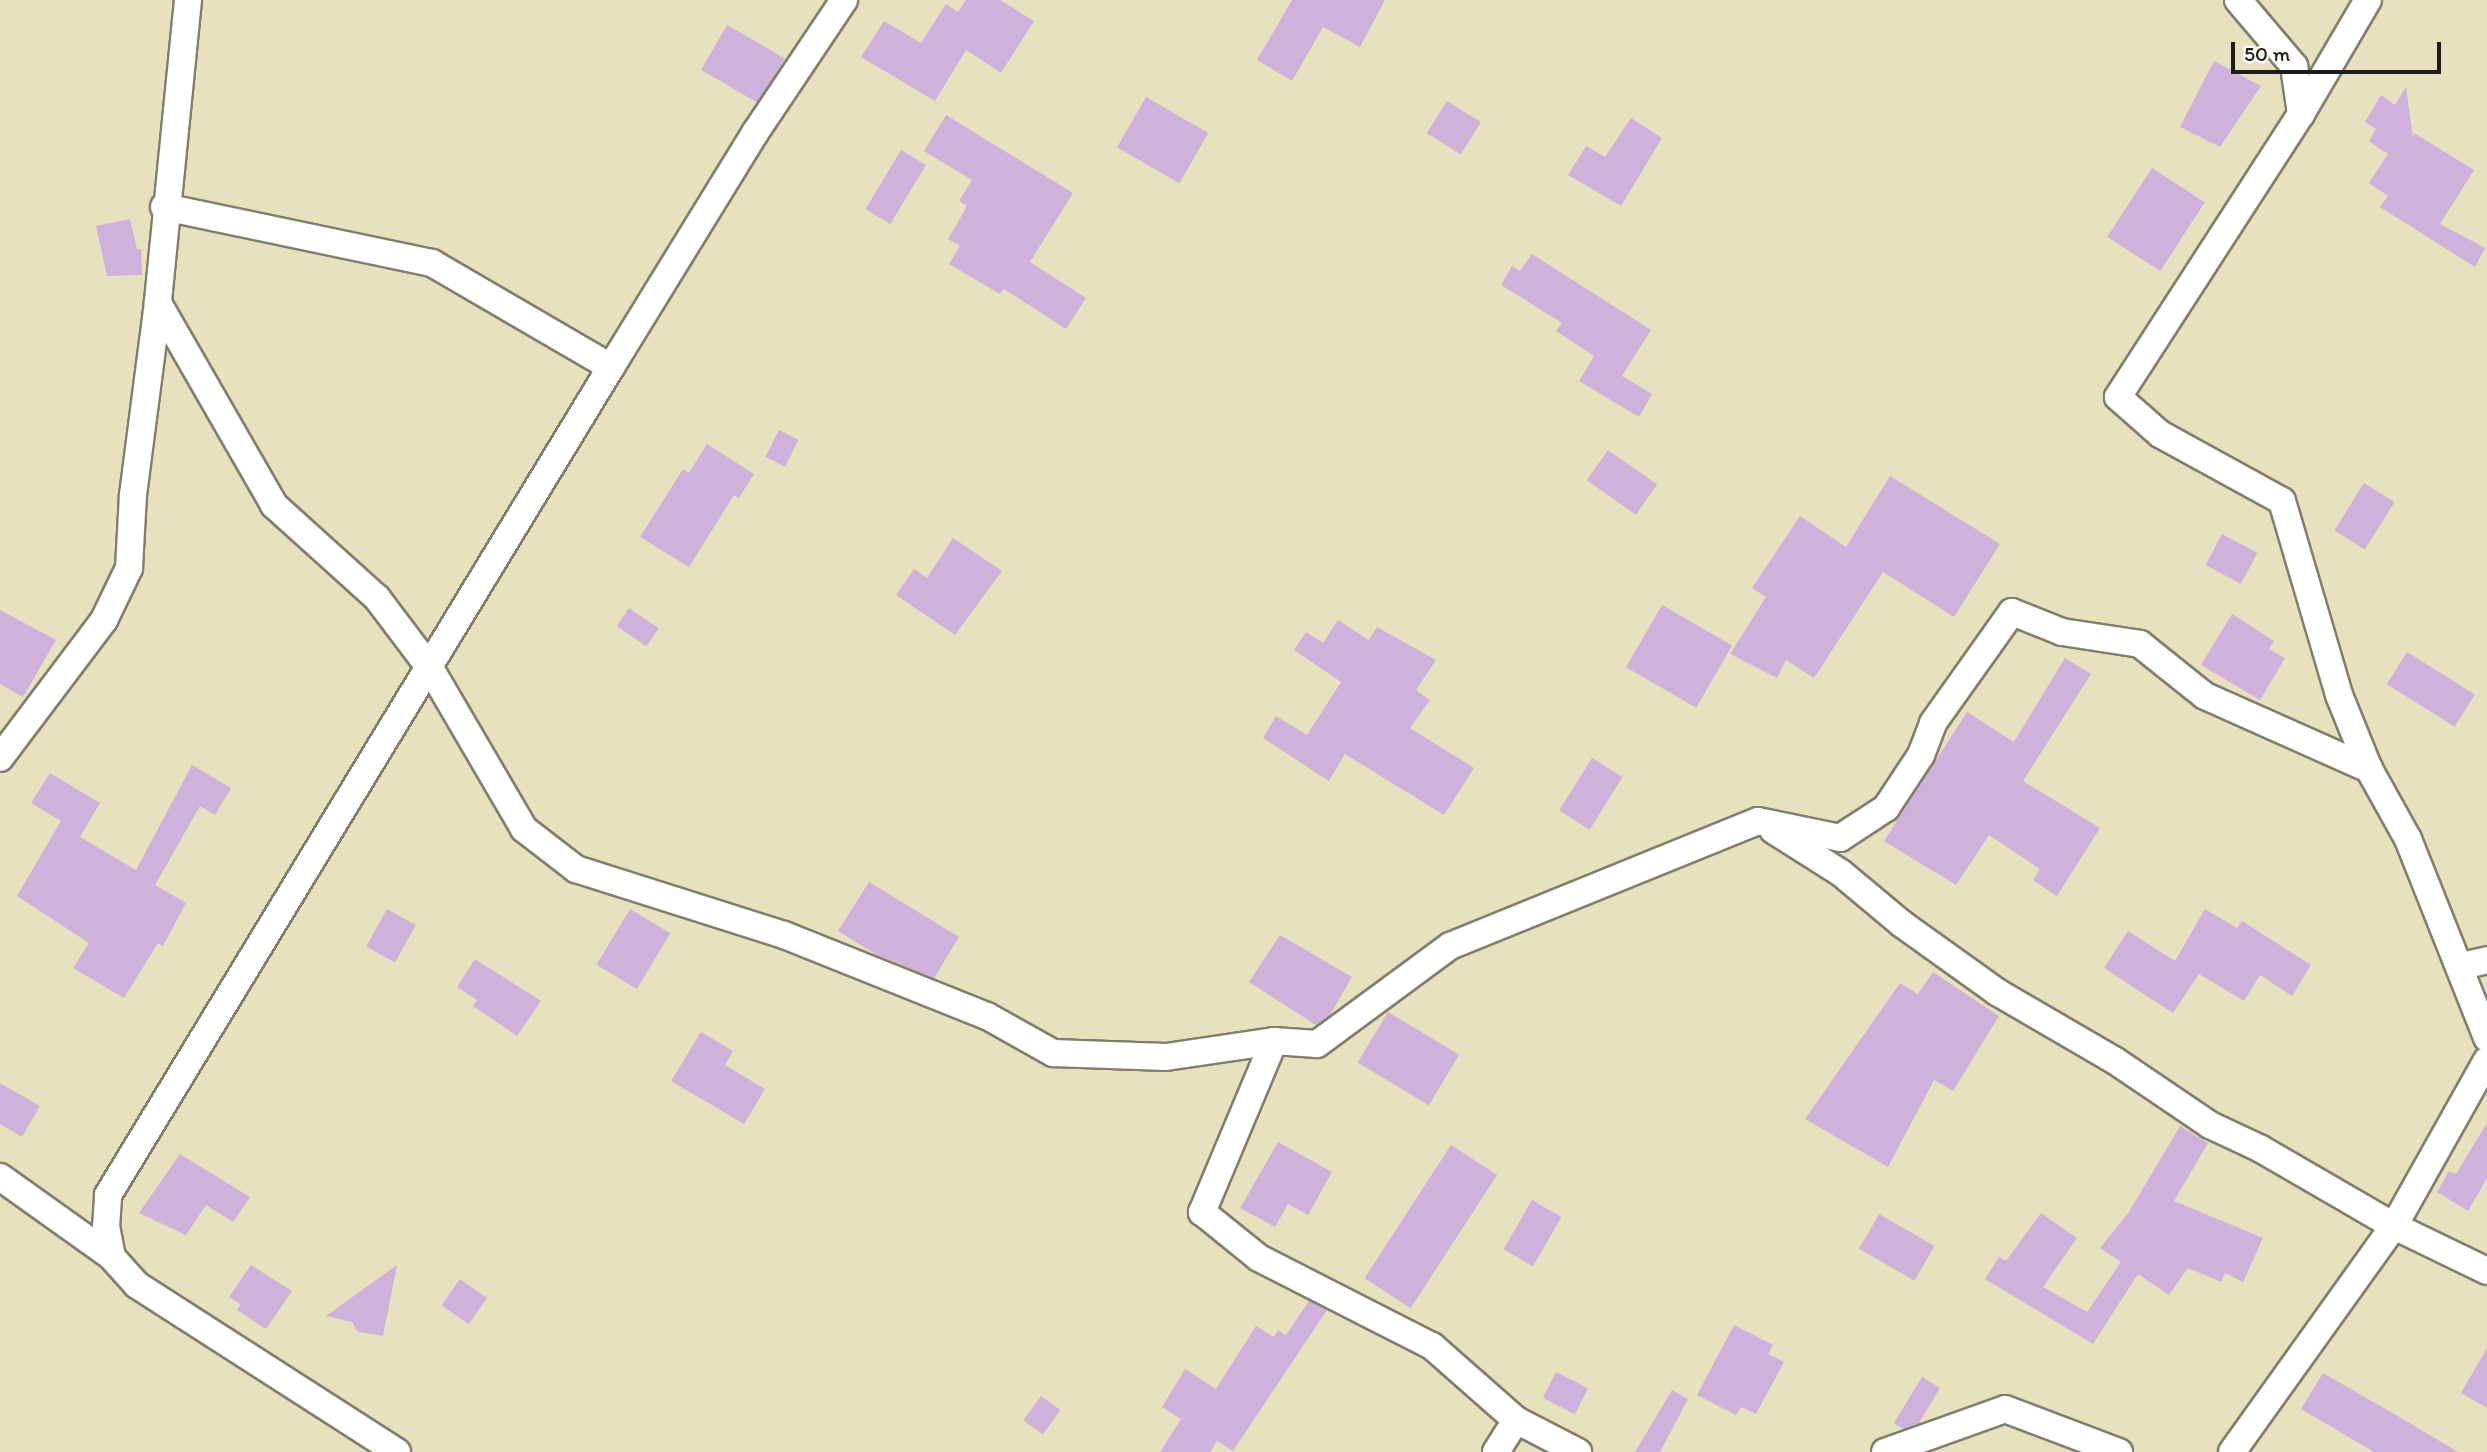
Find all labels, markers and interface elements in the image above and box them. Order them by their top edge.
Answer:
scale bar [2235,28,2445,72]
text: 50 m [2244,41,2290,66]

